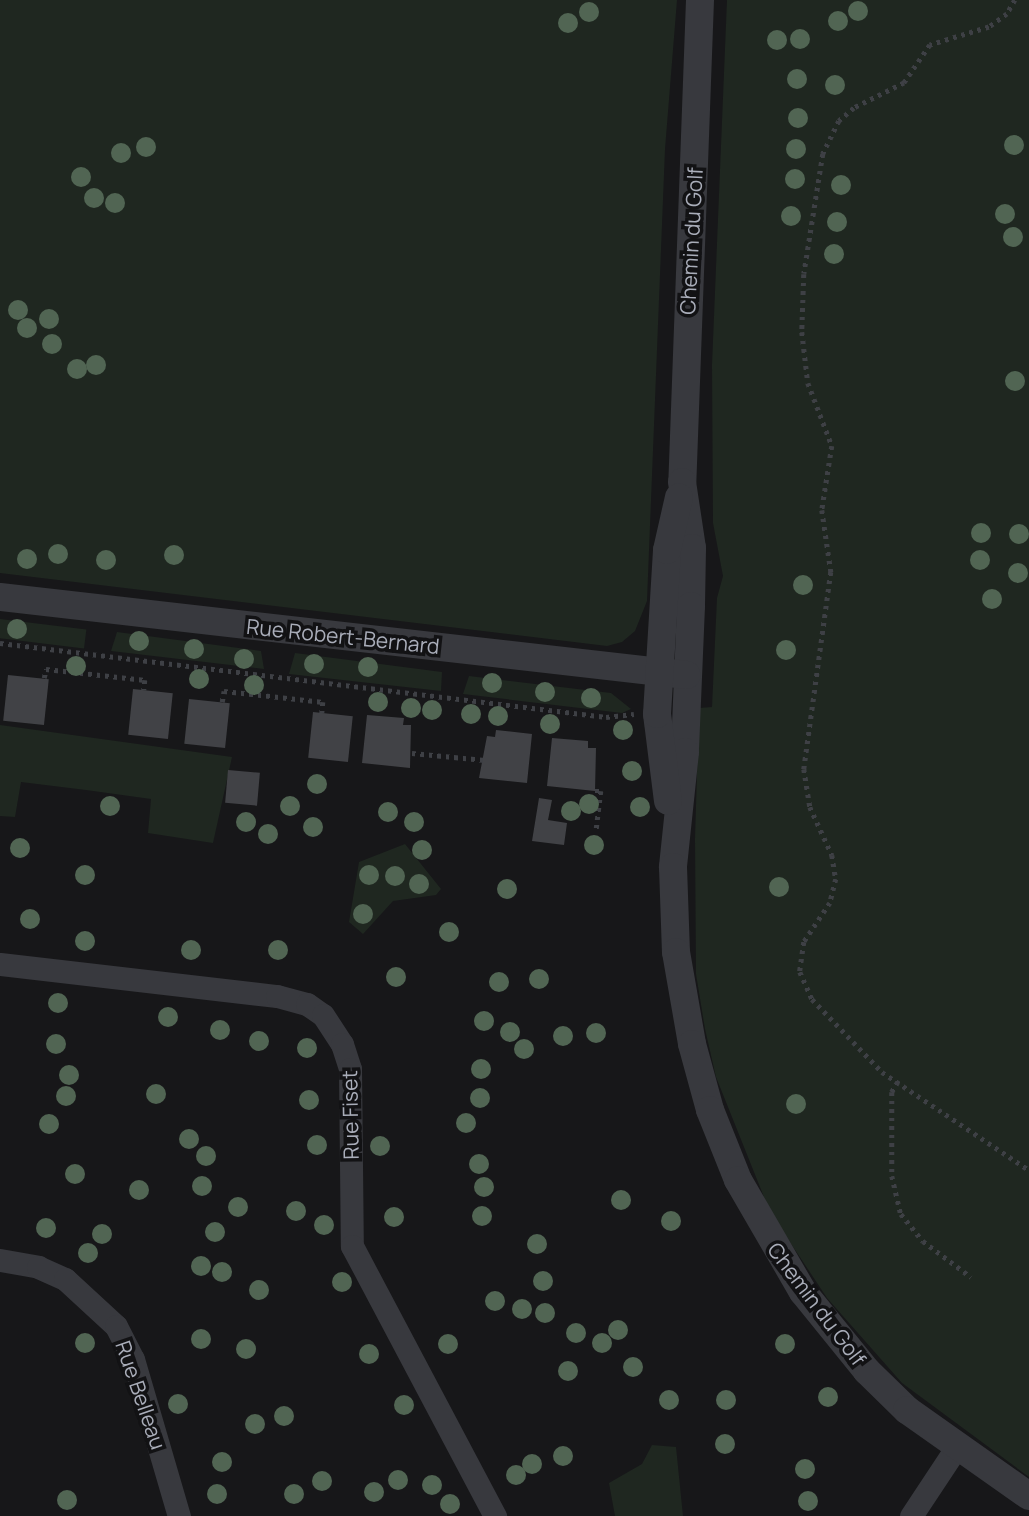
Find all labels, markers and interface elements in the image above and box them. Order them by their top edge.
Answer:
street label: Chemin du Golf [675,167,707,315]
street label: Rue Robert-Bernard [245,613,441,659]
street label: Rue Fiset [337,1070,363,1160]
street label: Chemin du Golf [763,1238,871,1370]
street label: Rue Belleau [111,1337,171,1453]

